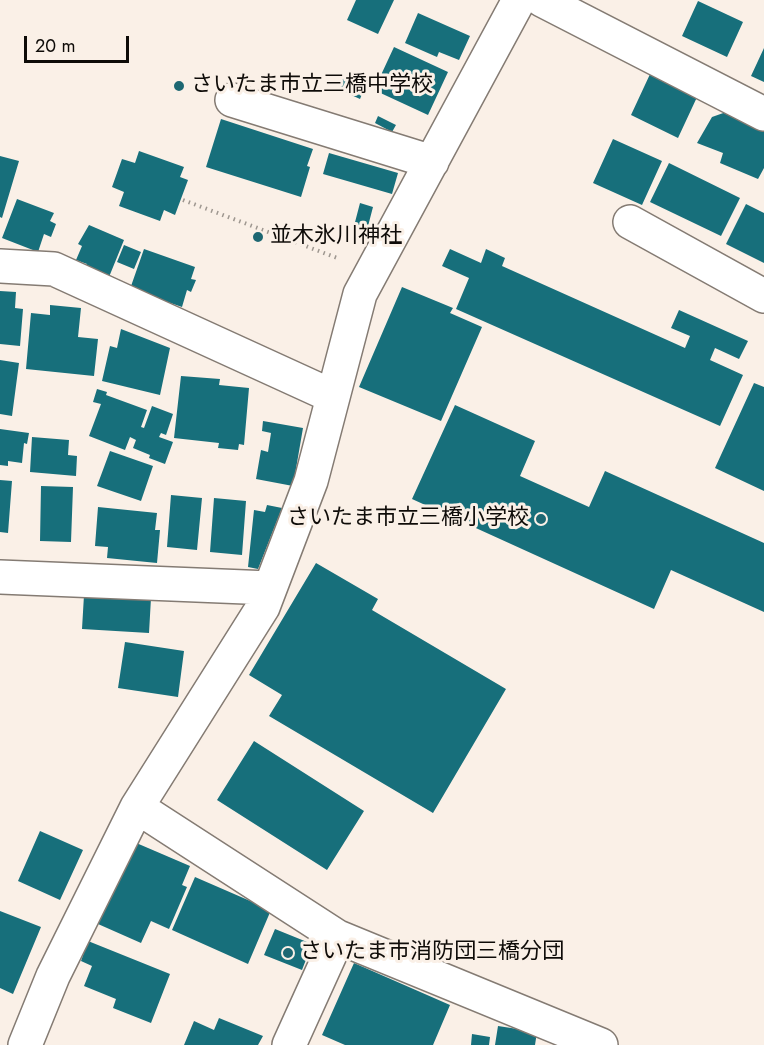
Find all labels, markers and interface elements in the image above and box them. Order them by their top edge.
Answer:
scale bar [27,24,132,62]
text: 20 m [35,33,75,59]
place label: さいたま市立三橋中学校 [191,73,433,99]
marker: さいたま市立三橋中学校 [172,79,186,93]
place label: 並木氷川神社 [270,224,402,250]
marker: 並木氷川神社 [251,230,265,244]
place label: さいたま市立三橋小学校 [287,506,529,532]
marker: さいたま市立三橋小学校 [534,512,548,526]
place label: さいたま市消防団三橋分団 [300,940,564,966]
marker: さいたま市消防団三橋分団 [281,946,295,960]

